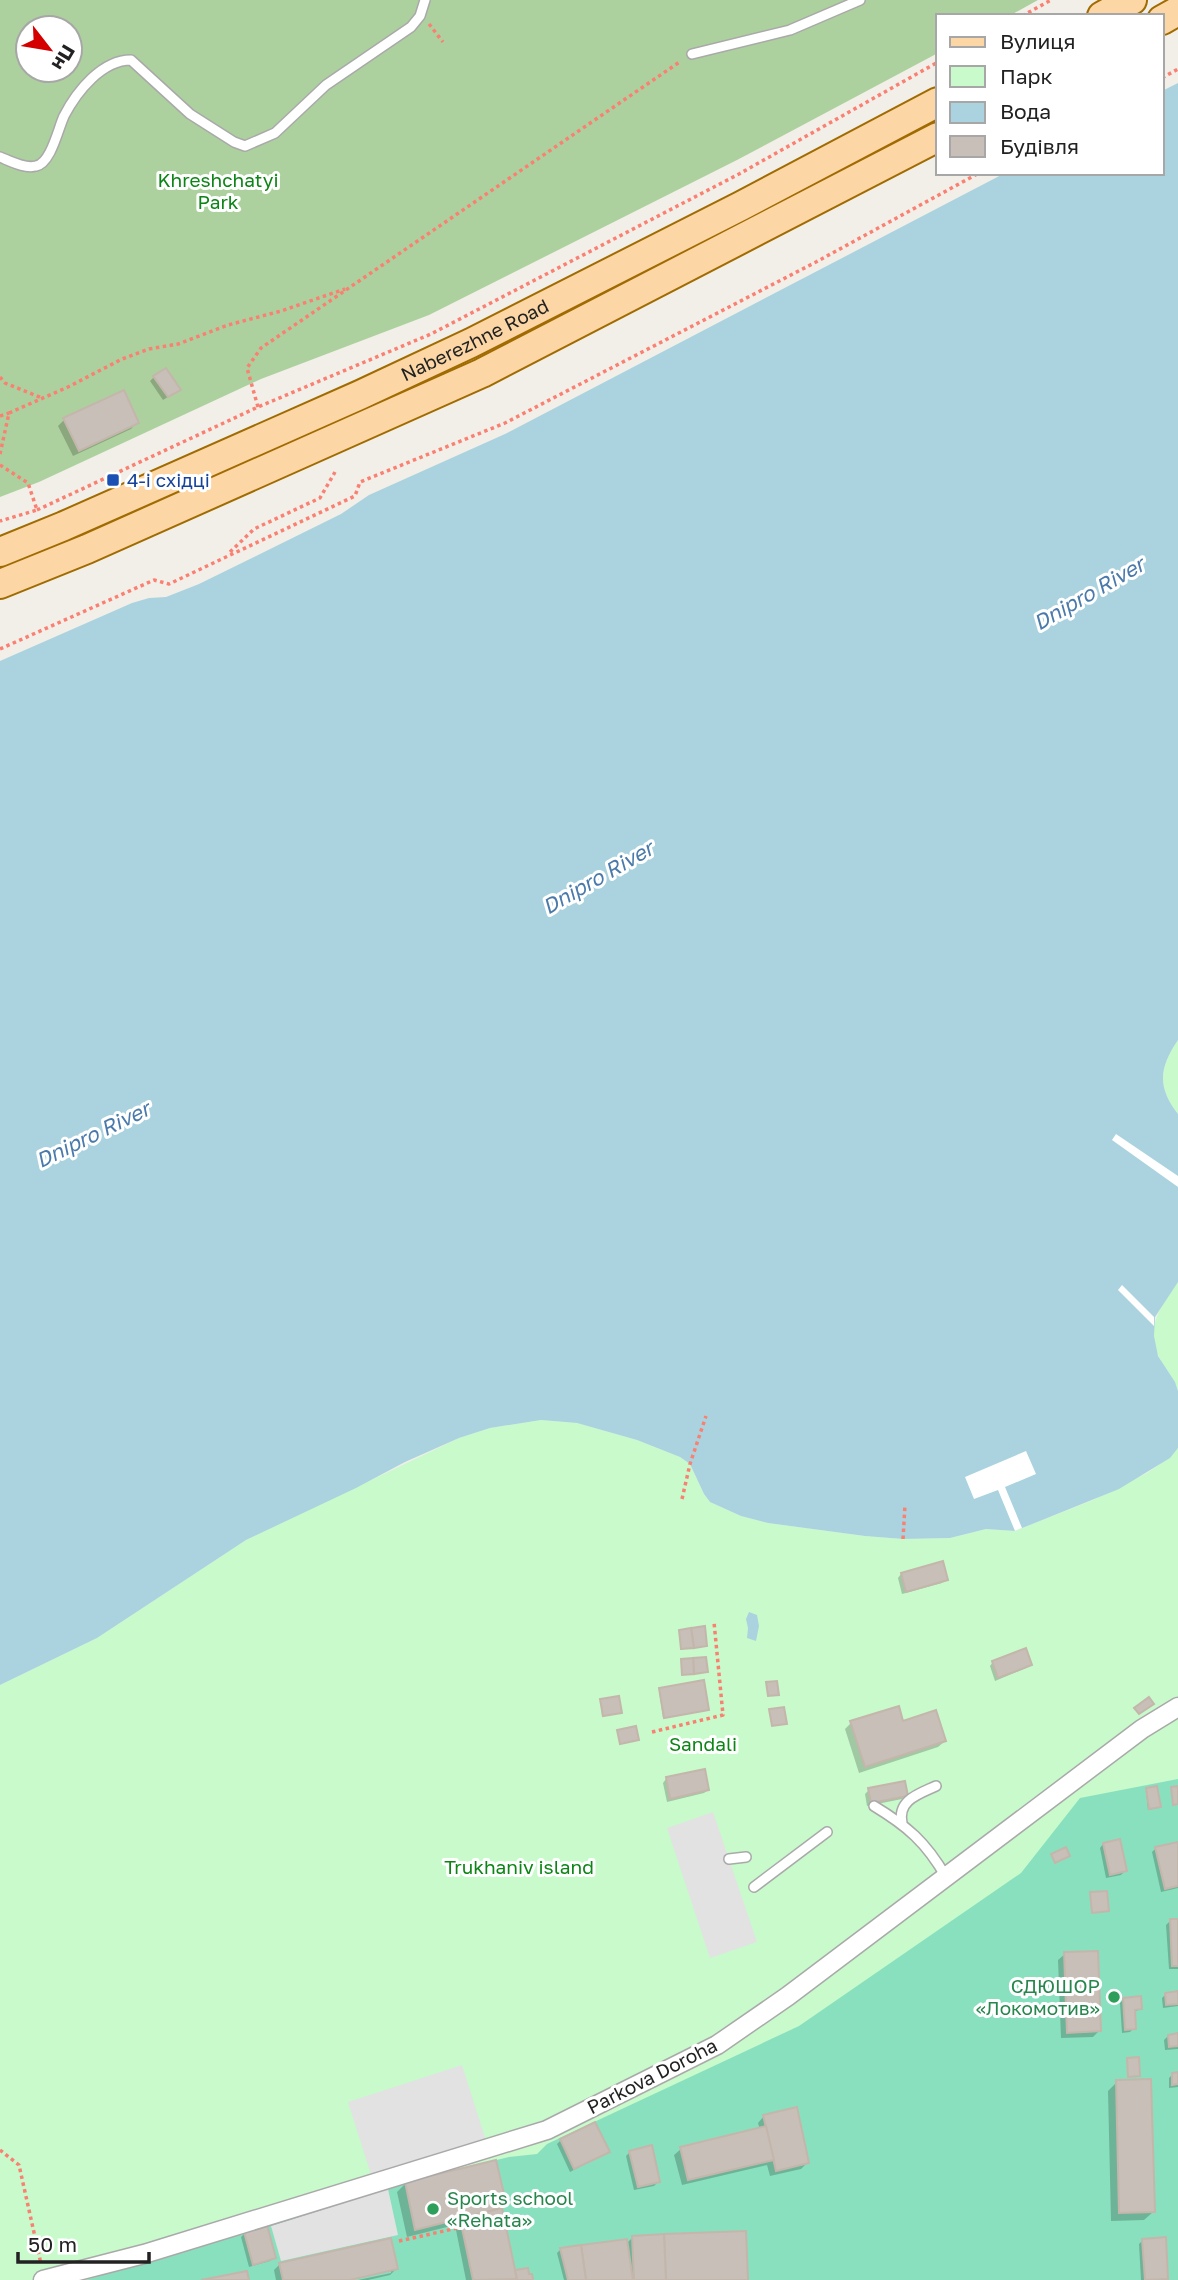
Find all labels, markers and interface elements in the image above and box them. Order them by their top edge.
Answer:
north arrow [14,14,84,84]
legend [936,14,1164,175]
text: Вулиця [1000,28,1076,54]
text: Пн [47,41,81,75]
text: Парк [1000,63,1053,89]
text: Вода [1000,98,1051,124]
text: Будівля [1000,133,1079,159]
park label: Khreshchatyi Park [157,168,279,213]
street label: Naberezhne Road [397,294,552,385]
place label: 4-і східці [127,468,210,491]
marker: 4-і східці [105,472,121,488]
water label: Dnipro River [1028,550,1151,635]
water label: Dnipro River [537,834,660,919]
water label: Dnipro River [31,1094,156,1173]
park label: Sandali [669,1732,737,1755]
park label: Trukhaniv island [444,1855,594,1878]
place label: СДЮШОР «Локомотив» [976,1974,1100,2019]
marker: СДЮШОР «Локомотив» [1106,1989,1122,2005]
street label: Parkova Doroha [583,2033,721,2118]
place label: Sports school «Rehata» [447,2186,573,2231]
marker: Sports school «Rehata» [425,2201,441,2217]
scale bar [18,2220,149,2264]
text: 50 m [28,2231,77,2257]

